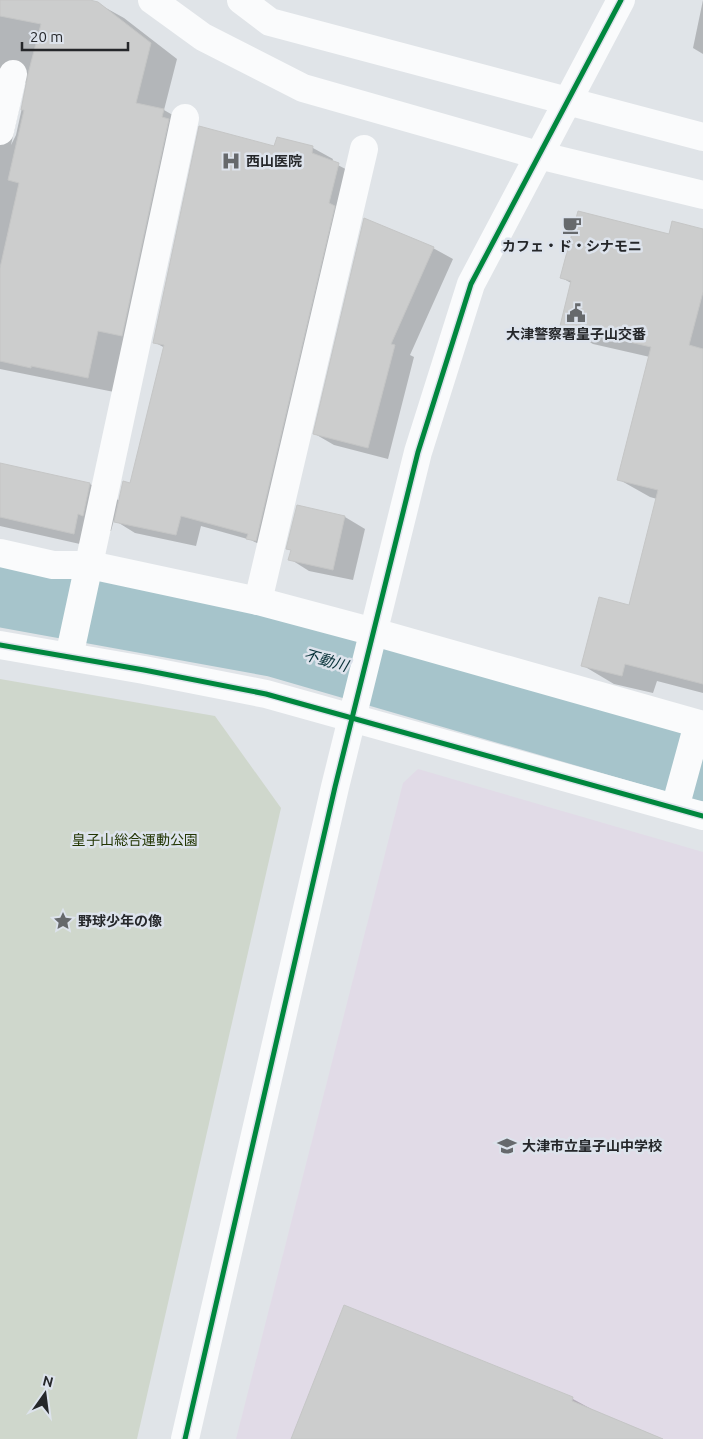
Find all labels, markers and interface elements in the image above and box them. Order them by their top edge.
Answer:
scale bar [22,20,129,52]
text: 20 m [30,28,63,45]
hospital icon: 西山医院 [220,150,242,172]
place label: 西山医院 [246,153,302,169]
cafe icon: カフェ・ド・シナモニ [561,214,583,236]
place label: カフェ・ド・シナモニ [502,238,642,254]
public building icon: 大津警察署皇子山交番 [565,302,587,324]
place label: 大津警察署皇子山交番 [506,326,646,342]
water label: 不動川 [302,646,352,675]
park label: 皇子山総合運動公園 [72,832,198,848]
place icon: 野球少年の像 [52,910,74,932]
place label: 野球少年の像 [78,913,162,929]
school or university icon: 大津市立皇子山中学校 [496,1135,518,1157]
place label: 大津市立皇子山中学校 [522,1138,662,1154]
north arrow [20,1369,70,1419]
text: N [41,1372,55,1390]

